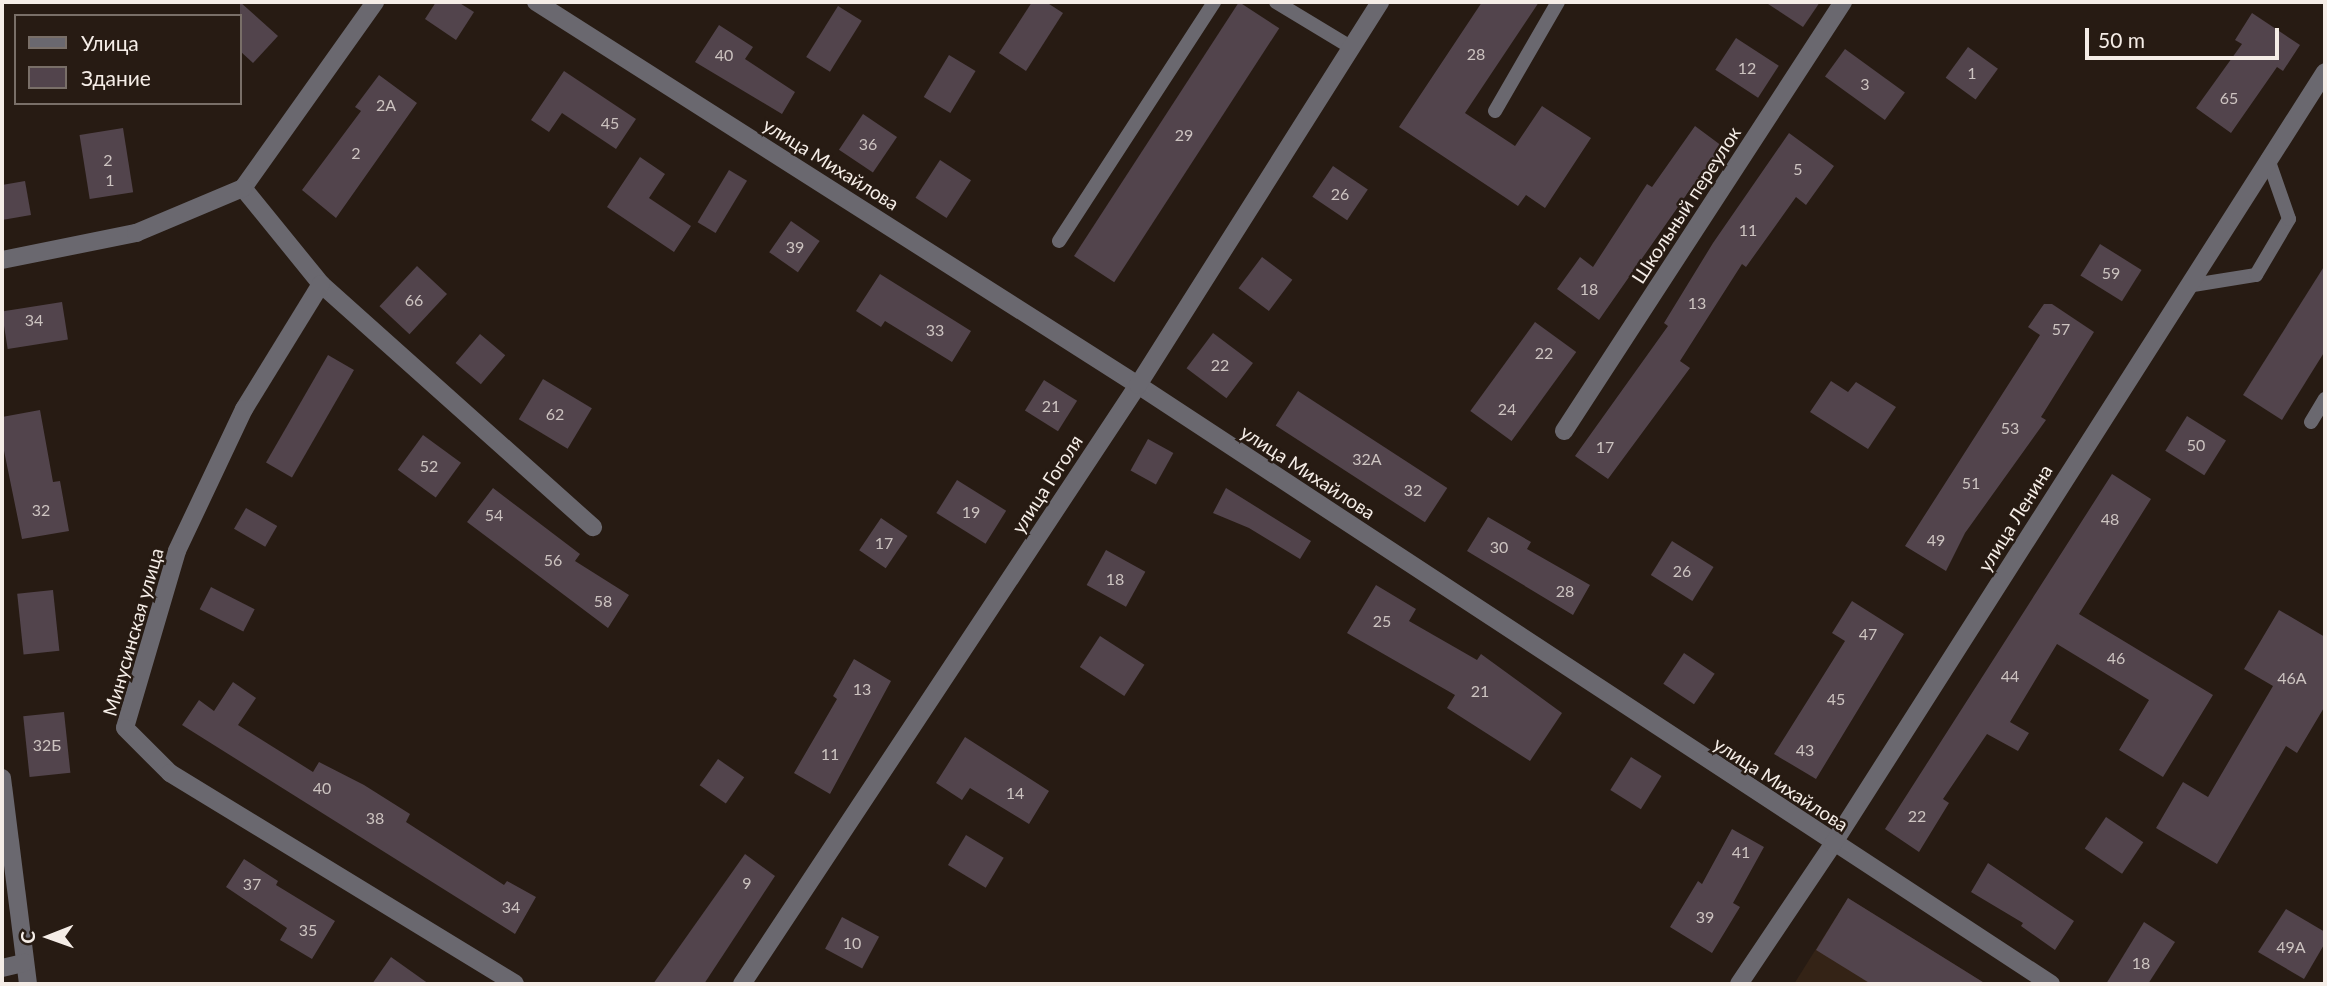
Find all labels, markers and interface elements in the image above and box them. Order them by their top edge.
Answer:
legend [14,14,242,105]
scale bar [2089,14,2283,58]
text: 50 m [2098,27,2145,52]
text: Улица [81,30,139,55]
house number: 28 [1467,44,1485,64]
house number: 40 [715,45,733,65]
house number: 12 [1738,58,1756,78]
house number: 1 [1967,63,1977,83]
text: Здание [81,65,151,90]
house number: 3 [1860,74,1870,94]
house number: 65 [2220,88,2238,108]
house number: 2А [376,95,396,115]
house number: 45 [601,113,619,133]
street label: улица Михайлова [759,113,903,215]
street label: Школьный переулок [1627,122,1745,288]
house number: 29 [1175,125,1193,145]
house number: 36 [859,134,877,154]
house number: 2 [351,143,361,163]
house number: 2 [103,150,113,170]
house number: 5 [1793,159,1803,179]
house number: 1 [105,170,115,190]
house number: 26 [1331,184,1349,204]
house number: 11 [1739,220,1757,240]
house number: 39 [786,237,804,257]
house number: 59 [2102,263,2120,283]
house number: 18 [1580,279,1598,299]
house number: 66 [405,290,423,310]
house number: 13 [1688,293,1706,313]
house number: 34 [25,310,43,330]
house number: 57 [2052,319,2070,339]
house number: 33 [926,320,944,340]
house number: 22 [1535,343,1553,363]
house number: 22 [1211,355,1229,375]
house number: 21 [1042,396,1060,416]
house number: 24 [1498,399,1516,419]
house number: 62 [546,404,564,424]
house number: 53 [2001,418,2019,438]
street label: улица Михайлова [1236,420,1380,524]
street label: улица Гоголя [1007,430,1087,538]
house number: 50 [2187,435,2205,455]
house number: 17 [1596,437,1614,457]
house number: 32А [1352,449,1382,469]
house number: 52 [420,456,438,476]
street label: улица Ленина [1973,460,2057,576]
house number: 51 [1962,473,1980,493]
house number: 32 [1404,480,1422,500]
house number: 32 [32,500,50,520]
house number: 19 [962,502,980,522]
house number: 54 [485,505,503,525]
house number: 48 [2101,509,2119,529]
house number: 49 [1927,530,1945,550]
house number: 17 [875,533,893,553]
house number: 30 [1490,537,1508,557]
street label: Минусинская улица [98,545,168,719]
house number: 56 [544,550,562,570]
house number: 26 [1673,561,1691,581]
house number: 18 [1106,569,1124,589]
house number: 28 [1556,581,1574,601]
house number: 58 [594,591,612,611]
house number: 25 [1373,611,1391,631]
house number: 47 [1859,624,1877,644]
house number: 46 [2107,648,2125,668]
house number: 44 [2001,666,2019,686]
house number: 46А [2277,668,2307,688]
house number: 13 [853,679,871,699]
house number: 21 [1471,681,1489,701]
house number: 45 [1827,689,1845,709]
street label: улица Михайлова [1709,732,1853,836]
house number: 32Б [33,735,61,755]
house number: 43 [1796,740,1814,760]
house number: 11 [821,744,839,764]
house number: 40 [313,778,331,798]
house number: 14 [1006,783,1024,803]
house number: 22 [1908,806,1926,826]
house number: 38 [366,808,384,828]
house number: 41 [1732,842,1750,862]
house number: 9 [742,873,752,893]
house number: 37 [243,874,261,894]
house number: 34 [502,897,520,917]
north arrow [14,902,84,972]
house number: 39 [1696,907,1714,927]
house number: 35 [299,920,317,940]
text: С [16,931,39,944]
house number: 10 [843,933,861,953]
house number: 49А [2276,937,2306,957]
house number: 18 [2132,953,2150,973]

